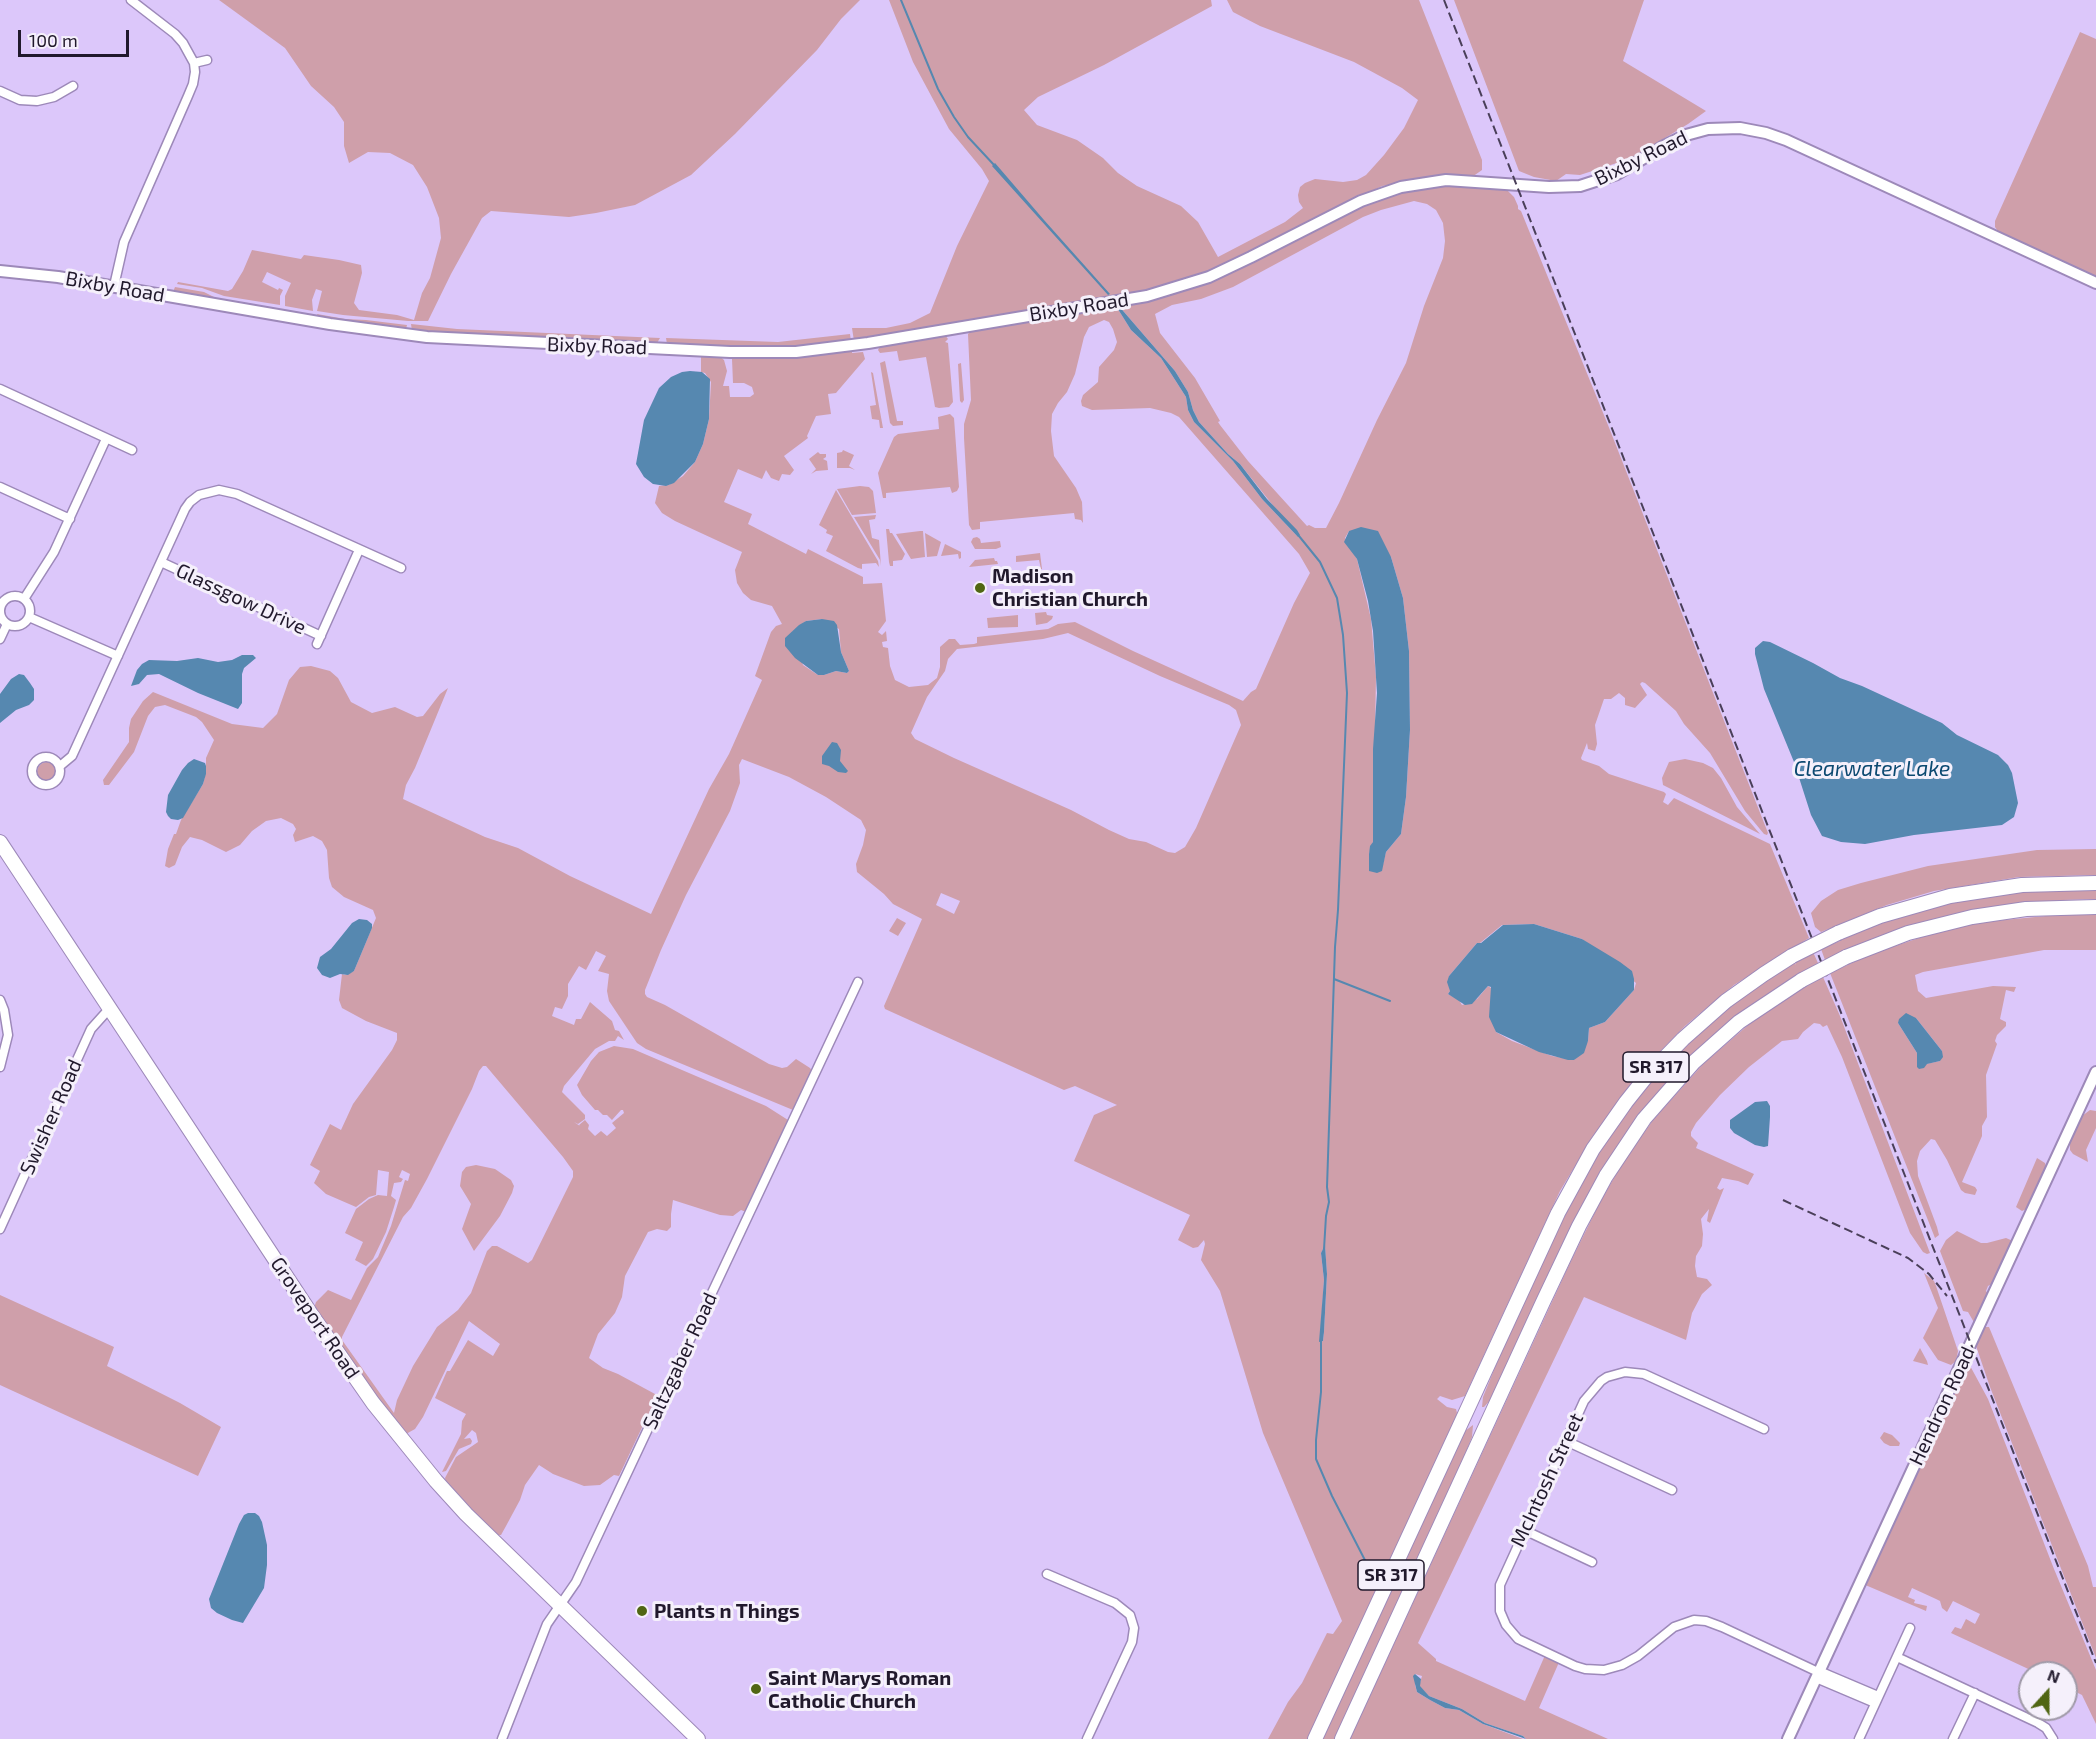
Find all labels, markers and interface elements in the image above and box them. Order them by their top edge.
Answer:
scale bar [21,18,132,56]
text: 100 m [29,29,78,51]
street label: Bixby Road [1591,125,1691,191]
street label: Bixby Road [64,266,166,308]
street label: Bixby Road [1028,287,1130,327]
street label: Bixby Road [546,332,648,360]
street label: Glassgow Drive [172,558,310,640]
place label: Madison Christian Church [992,564,1148,611]
marker: Madison Christian Church [973,581,987,595]
water label: Clearwater Lake [1794,756,1950,782]
road number: SR 317 [1623,1052,1689,1082]
street label: Swisher Road [15,1056,87,1178]
street label: Groveport Road [265,1252,365,1384]
street label: Saltzgaber Road [638,1289,722,1433]
street label: Hendron Road [1904,1343,1980,1469]
street label: McIntosh Street [1505,1409,1589,1551]
road number: SR 317 [1358,1560,1424,1590]
place label: Plants n Things [654,1599,800,1623]
marker: Plants n Things [635,1604,649,1618]
north arrow [2018,1661,2078,1721]
text: N [2045,1665,2063,1687]
place label: Saint Marys Roman Catholic Church [768,1666,951,1713]
marker: Saint Marys Roman Catholic Church [749,1682,763,1696]

